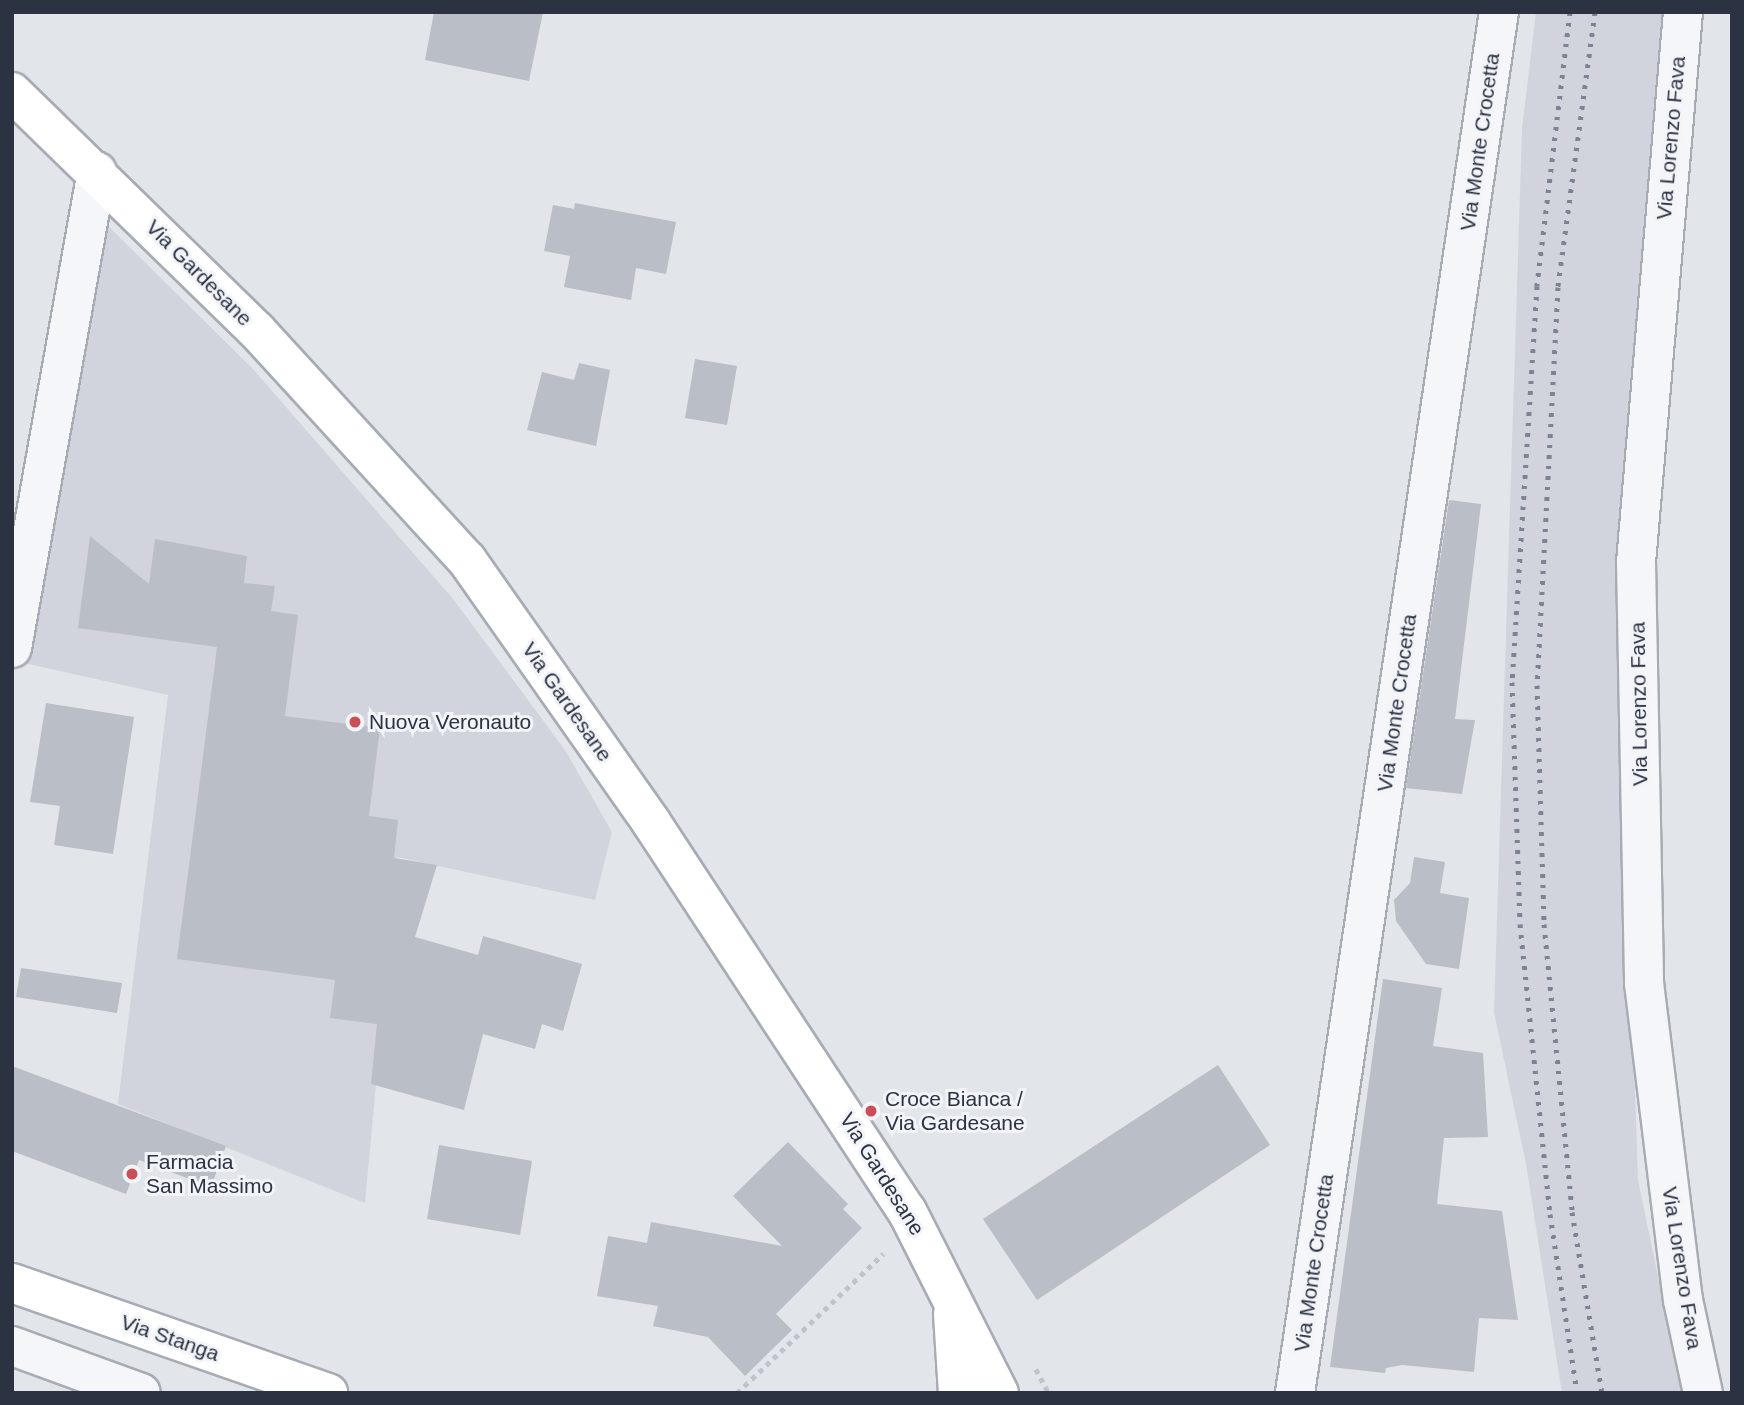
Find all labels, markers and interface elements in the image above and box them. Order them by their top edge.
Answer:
street label: Via Monte Crocetta [1455,51,1505,233]
street label: Via Lorenzo Fava [1651,55,1691,221]
street label: Via Gardesane [141,215,257,331]
street label: Via Monte Crocetta [1372,612,1422,794]
street label: Via Lorenzo Fava [1625,622,1653,786]
street label: Via Gardesane [517,638,617,766]
place label: Nuova Veronauto [369,709,531,735]
marker: Nuova Veronauto [347,714,363,730]
place label: Croce Bianca / Via Gardesane [885,1086,1025,1136]
marker: Croce Bianca / Via Gardesane [863,1103,879,1119]
street label: Via Gardesane [834,1108,930,1240]
place label: Farmacia San Massimo [146,1149,273,1199]
marker: Farmacia San Massimo [124,1166,140,1182]
street label: Via Monte Crocetta [1289,1172,1339,1354]
street label: Via Lorenzo Fava [1657,1185,1707,1351]
street label: Via Stanga [118,1309,222,1367]

